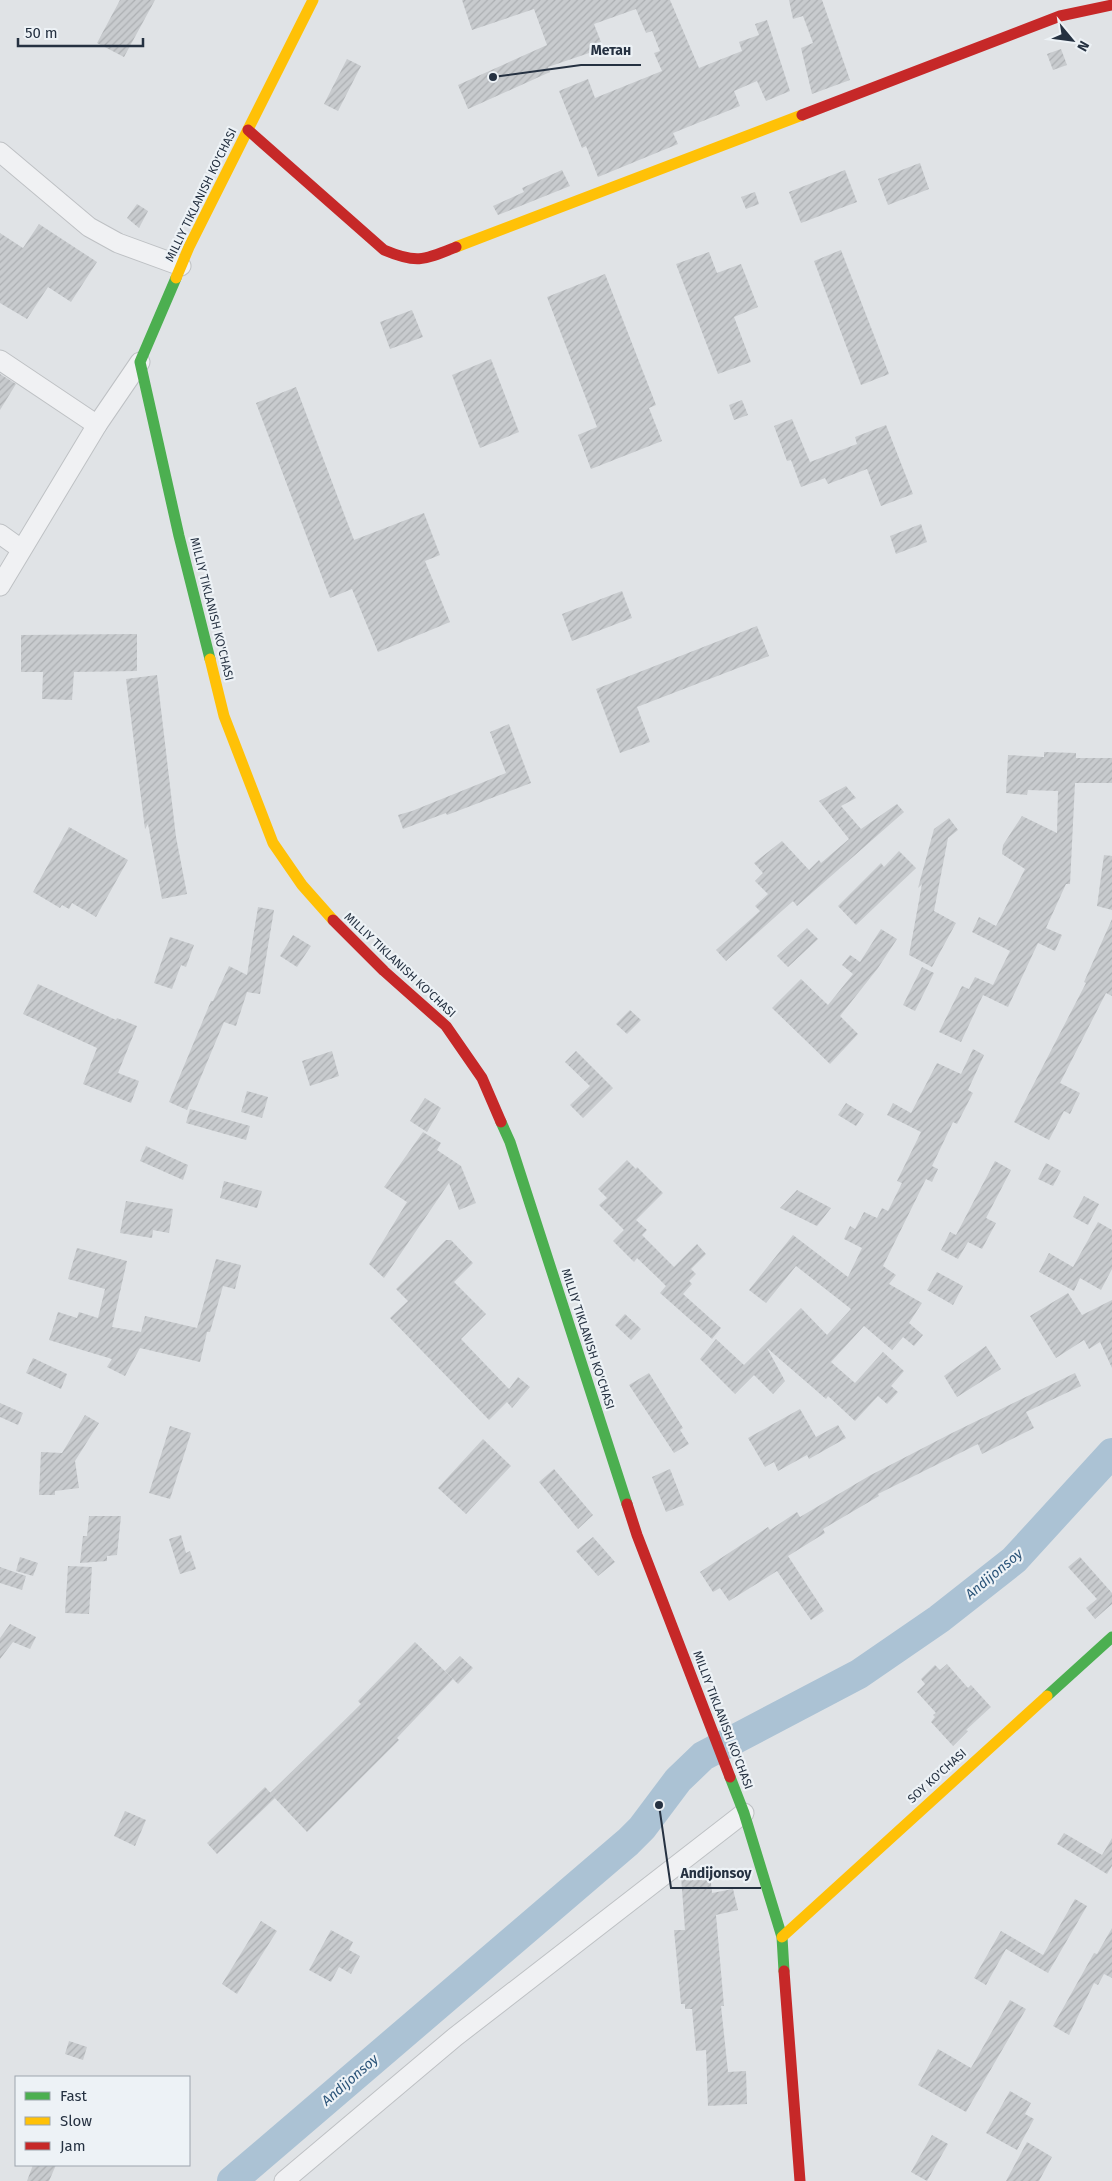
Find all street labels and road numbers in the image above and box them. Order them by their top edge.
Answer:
street label: MILLIY TIKLANISH KO'CHASI [162,126,240,264]
street label: MILLIY TIKLANISH KO'CHASI [187,536,237,682]
street label: MILLIY TIKLANISH KO'CHASI [341,910,459,1020]
street label: MILLIY TIKLANISH KO'CHASI [559,1267,617,1411]
street label: MILLIY TIKLANISH KO'CHASI [690,1649,756,1791]
street label: SOY KO'CHASI [905,1746,969,1806]

